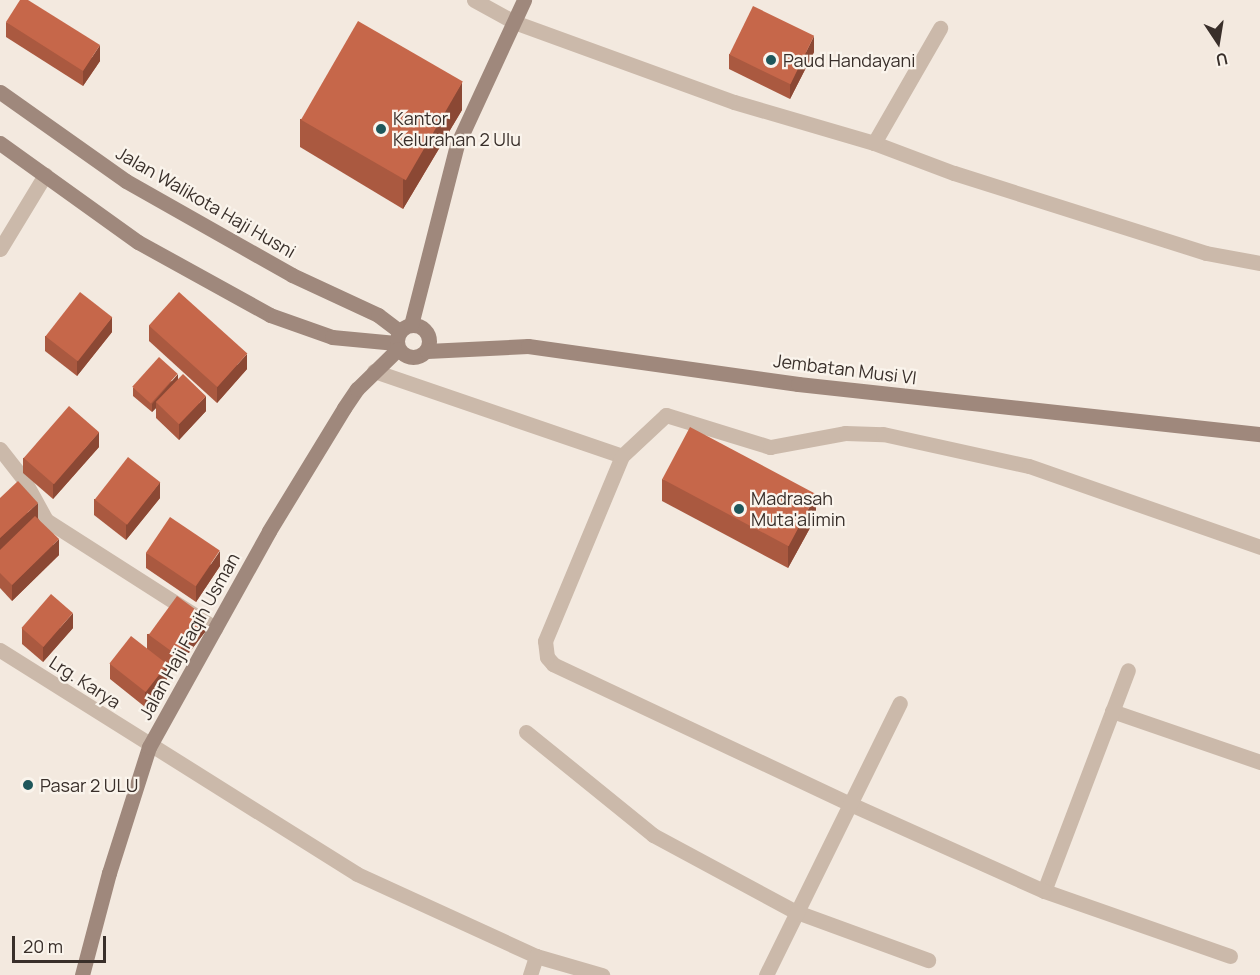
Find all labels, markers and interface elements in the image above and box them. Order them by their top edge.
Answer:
north arrow [1188,12,1248,72]
text: U [1214,48,1230,72]
place label: Paud Handayani [783,49,916,71]
marker: Paud Handayani [764,53,778,67]
place label: Kantor Kelurahan 2 Ulu [393,108,521,150]
marker: Kantor Kelurahan 2 Ulu [374,122,388,136]
street label: Jalan Walikota Haji Husni [112,142,300,262]
street label: Jembatan Musi VI [772,349,918,389]
place label: Madrasah Muta'alimin [751,488,846,530]
marker: Madrasah Muta'alimin [732,502,746,516]
street label: Jalan Haji Faqih Usman [134,549,244,723]
street label: Lrg. Karya [45,651,125,713]
place label: Pasar 2 ULU [40,774,138,796]
marker: Pasar 2 ULU [21,778,35,792]
scale bar [15,924,110,962]
text: 20 m [23,934,63,958]

